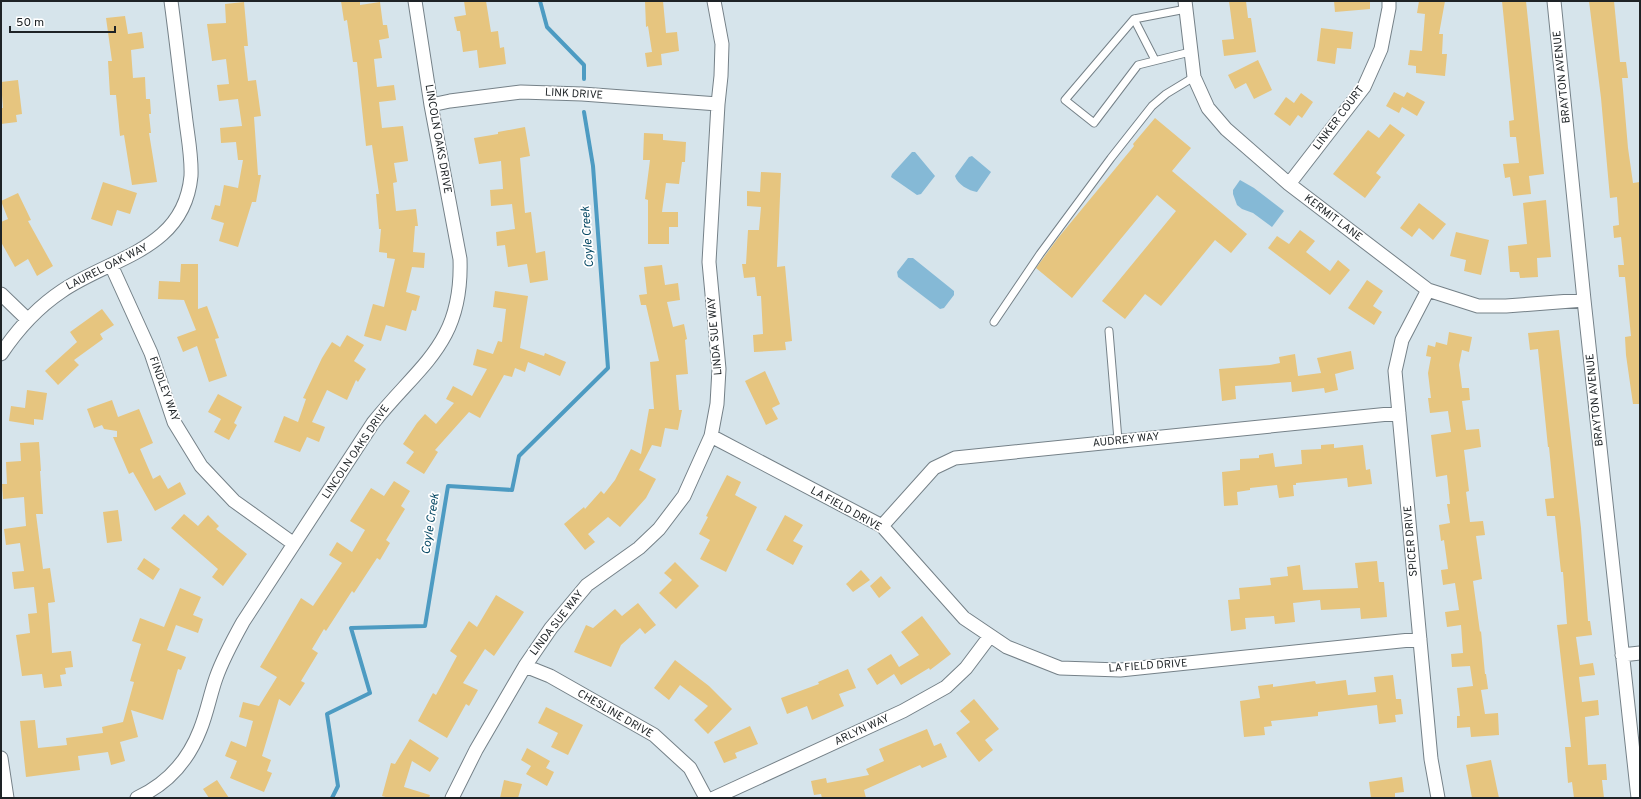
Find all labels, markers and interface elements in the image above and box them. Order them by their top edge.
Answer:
scale bar [10,8,115,34]
text: 50 m [16,15,44,31]
street label: BRAYTON AVENUE [1550,30,1574,124]
street label: LINCOLN OAKS DRIVE [421,83,455,195]
street label: LINKER COURT [1310,83,1368,153]
street label: LINK DRIVE [545,85,603,103]
street label: KERMIT LANE [1301,192,1365,244]
water label: Coyle Creek [578,205,598,268]
street label: LAUREL OAK WAY [64,240,150,294]
street label: LINDA SUE WAY [705,296,725,376]
street label: BRAYTON AVENUE [1583,353,1607,447]
street label: FINDLEY WAY [146,355,182,423]
street label: LINCOLN OAKS DRIVE [319,402,393,502]
street label: AUDREY WAY [1092,430,1160,450]
street label: LA FIELD DRIVE [808,484,884,534]
water label: Coyle Creek [418,491,444,556]
street label: SPICER DRIVE [1401,505,1421,577]
street label: LINDA SUE WAY [527,588,587,658]
street label: LA FIELD DRIVE [1108,656,1188,676]
street label: CHESLINE DRIVE [575,687,655,741]
street label: ARLYN WAY [832,711,892,749]

